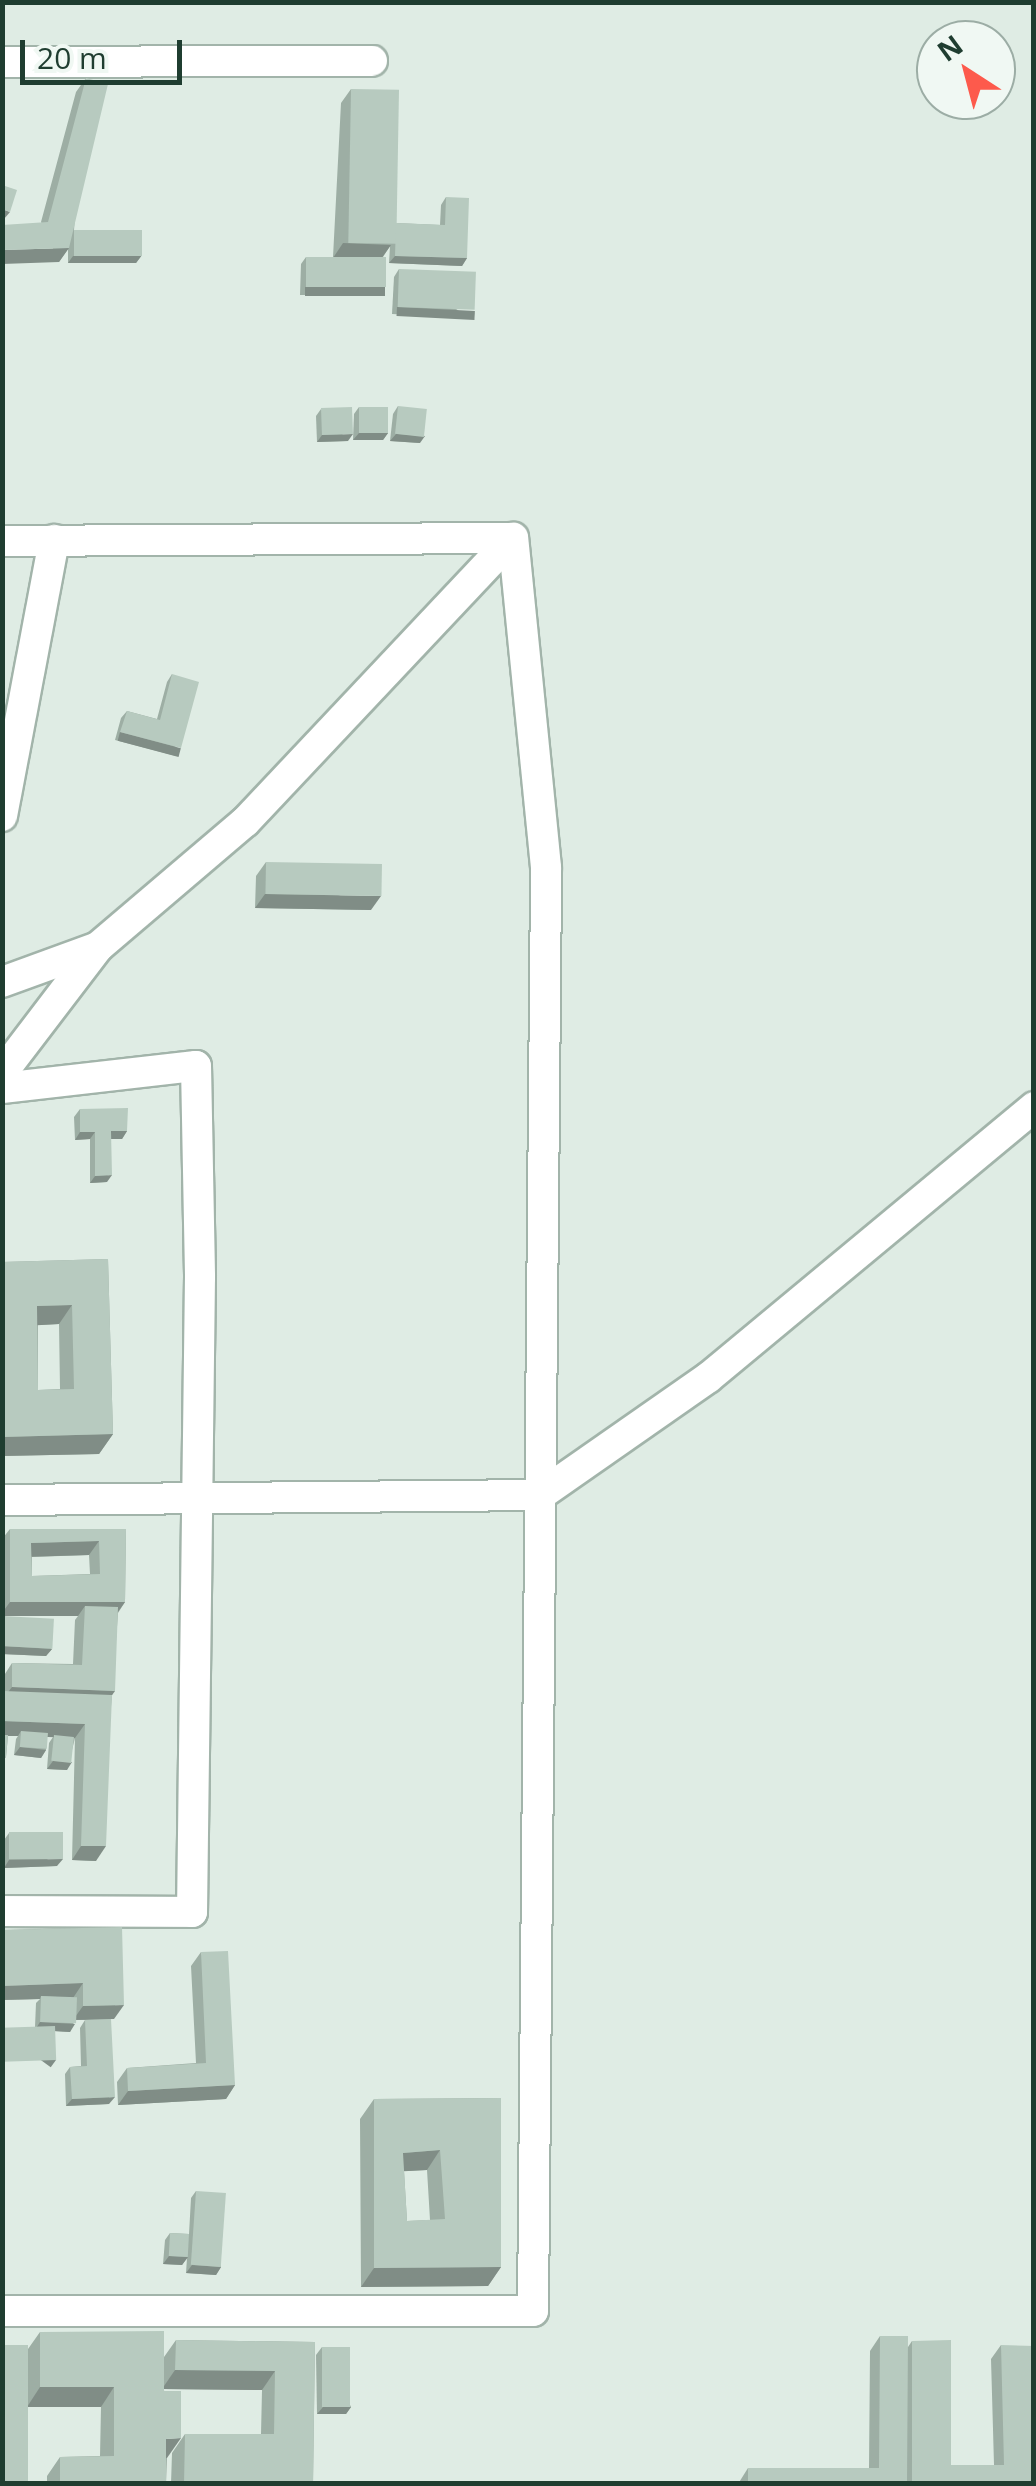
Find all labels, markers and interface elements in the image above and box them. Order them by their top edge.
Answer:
scale bar [25,20,188,82]
north arrow [916,20,1016,120]
text: N [929,25,970,69]
text: 20 m [37,37,107,78]

